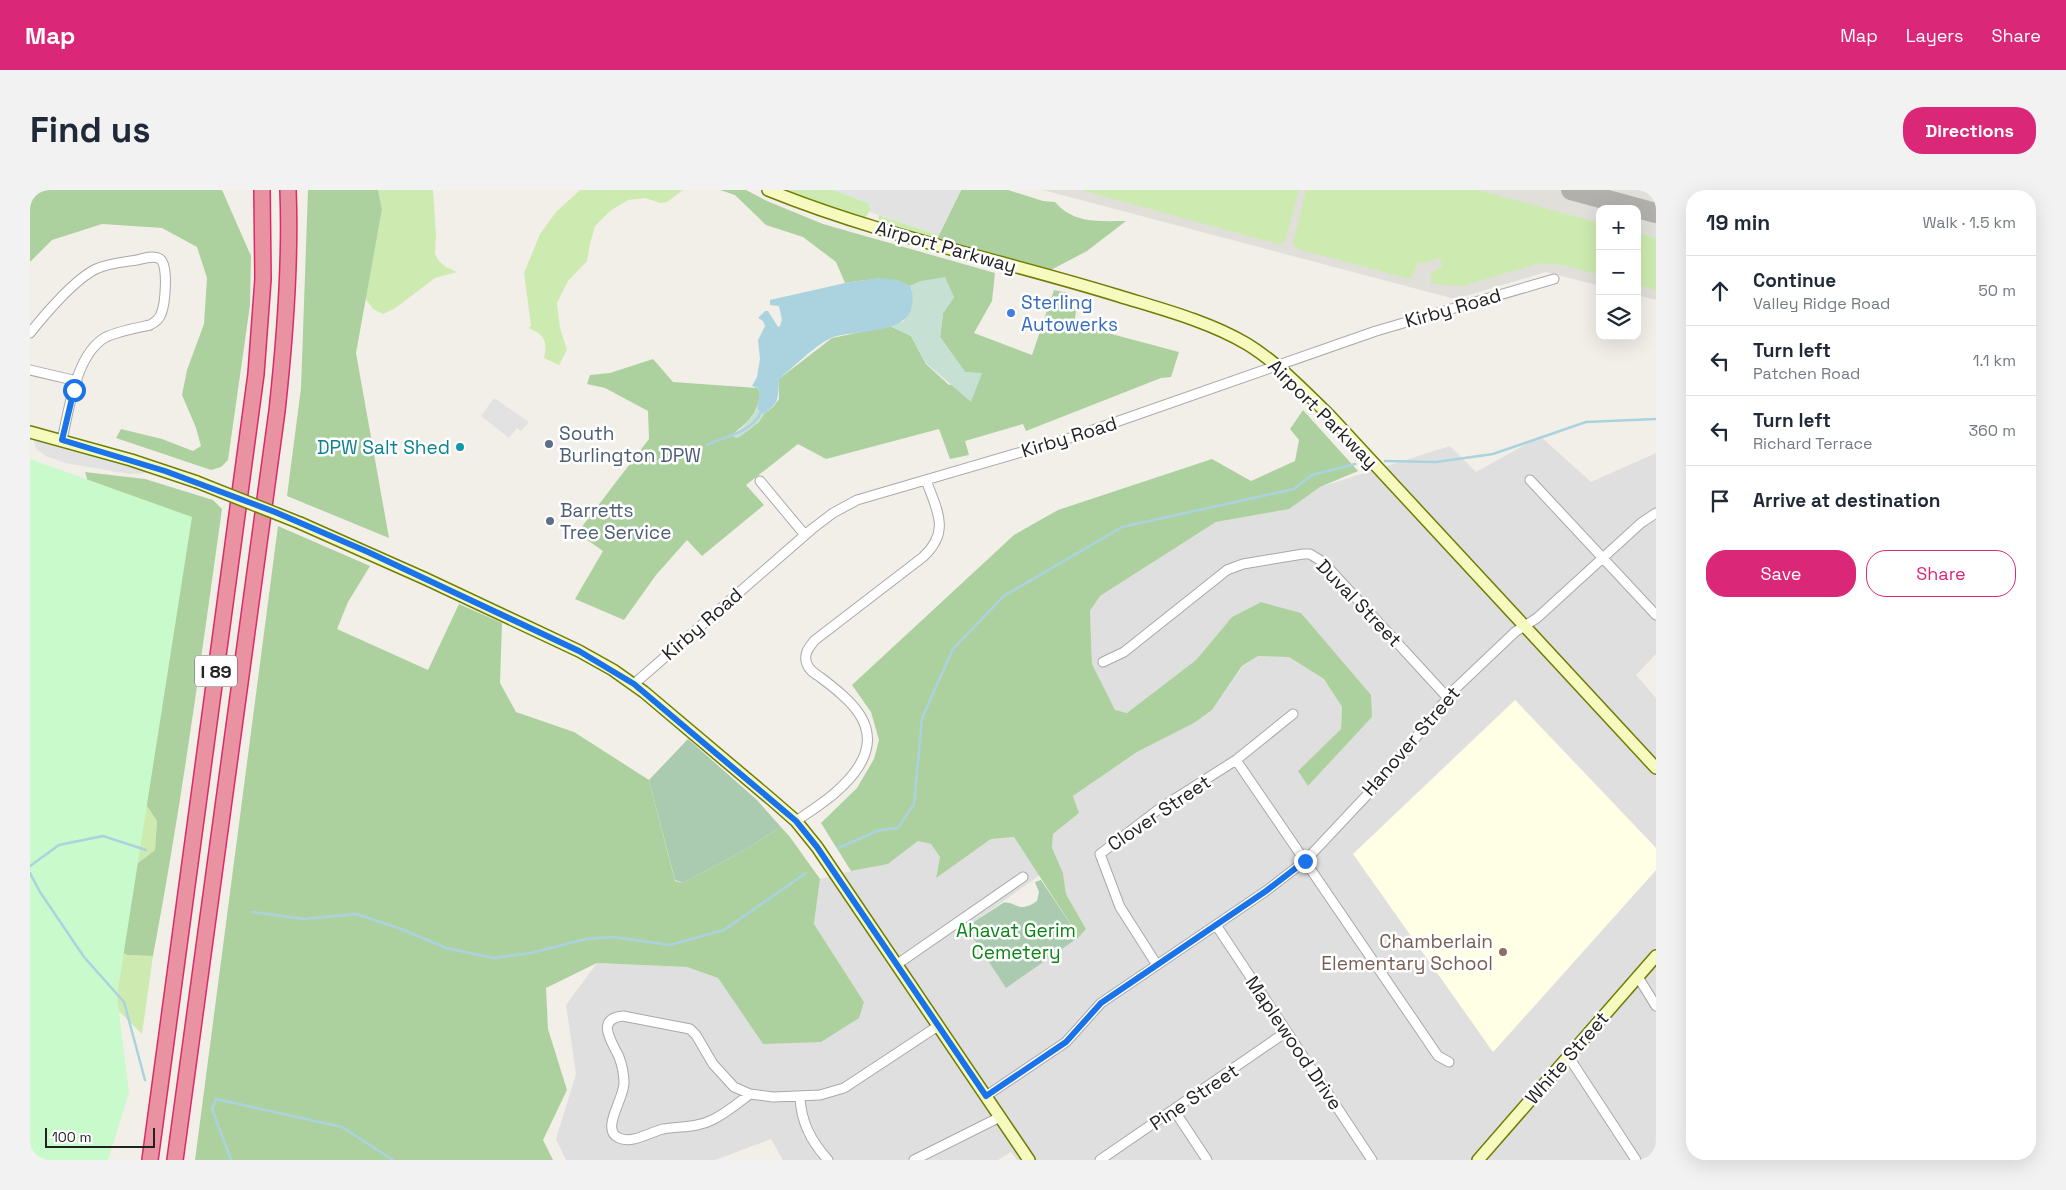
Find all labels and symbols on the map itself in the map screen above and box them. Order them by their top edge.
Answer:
street label: Airport Parkway [873,215,1019,279]
street label: Kirby Road [1402,282,1504,334]
place label: Sterling Autowerks [1021,290,1118,337]
marker: Sterling Autowerks [1005,307,1017,319]
street label: Airport Parkway [1263,354,1383,474]
route start [63,379,86,402]
street label: Kirby Road [1018,411,1120,463]
place label: South Burlington DPW [559,421,701,468]
place label: DPW Salt Shed [317,435,450,460]
marker: South Burlington DPW [543,438,555,450]
marker: DPW Salt Shed [454,441,466,453]
place label: Barretts Tree Service [560,498,671,545]
marker: Barretts Tree Service [544,515,556,527]
street label: Duval Street [1311,554,1407,652]
street label: Kirby Road [657,582,747,666]
road number: I 89 [195,656,237,686]
street label: Hanover Street [1356,681,1466,801]
street label: Clover Street [1103,769,1215,857]
route end [1294,850,1317,873]
park label: Ahavat Gerim Cemetery [956,918,1076,965]
place label: Chamberlain Elementary School [1321,929,1493,976]
marker: Chamberlain Elementary School [1497,946,1509,958]
street label: Maplewood Drive [1240,971,1348,1115]
street label: White Street [1520,1006,1614,1110]
street label: Pine Street [1145,1058,1243,1136]
scale bar [45,1125,155,1148]

